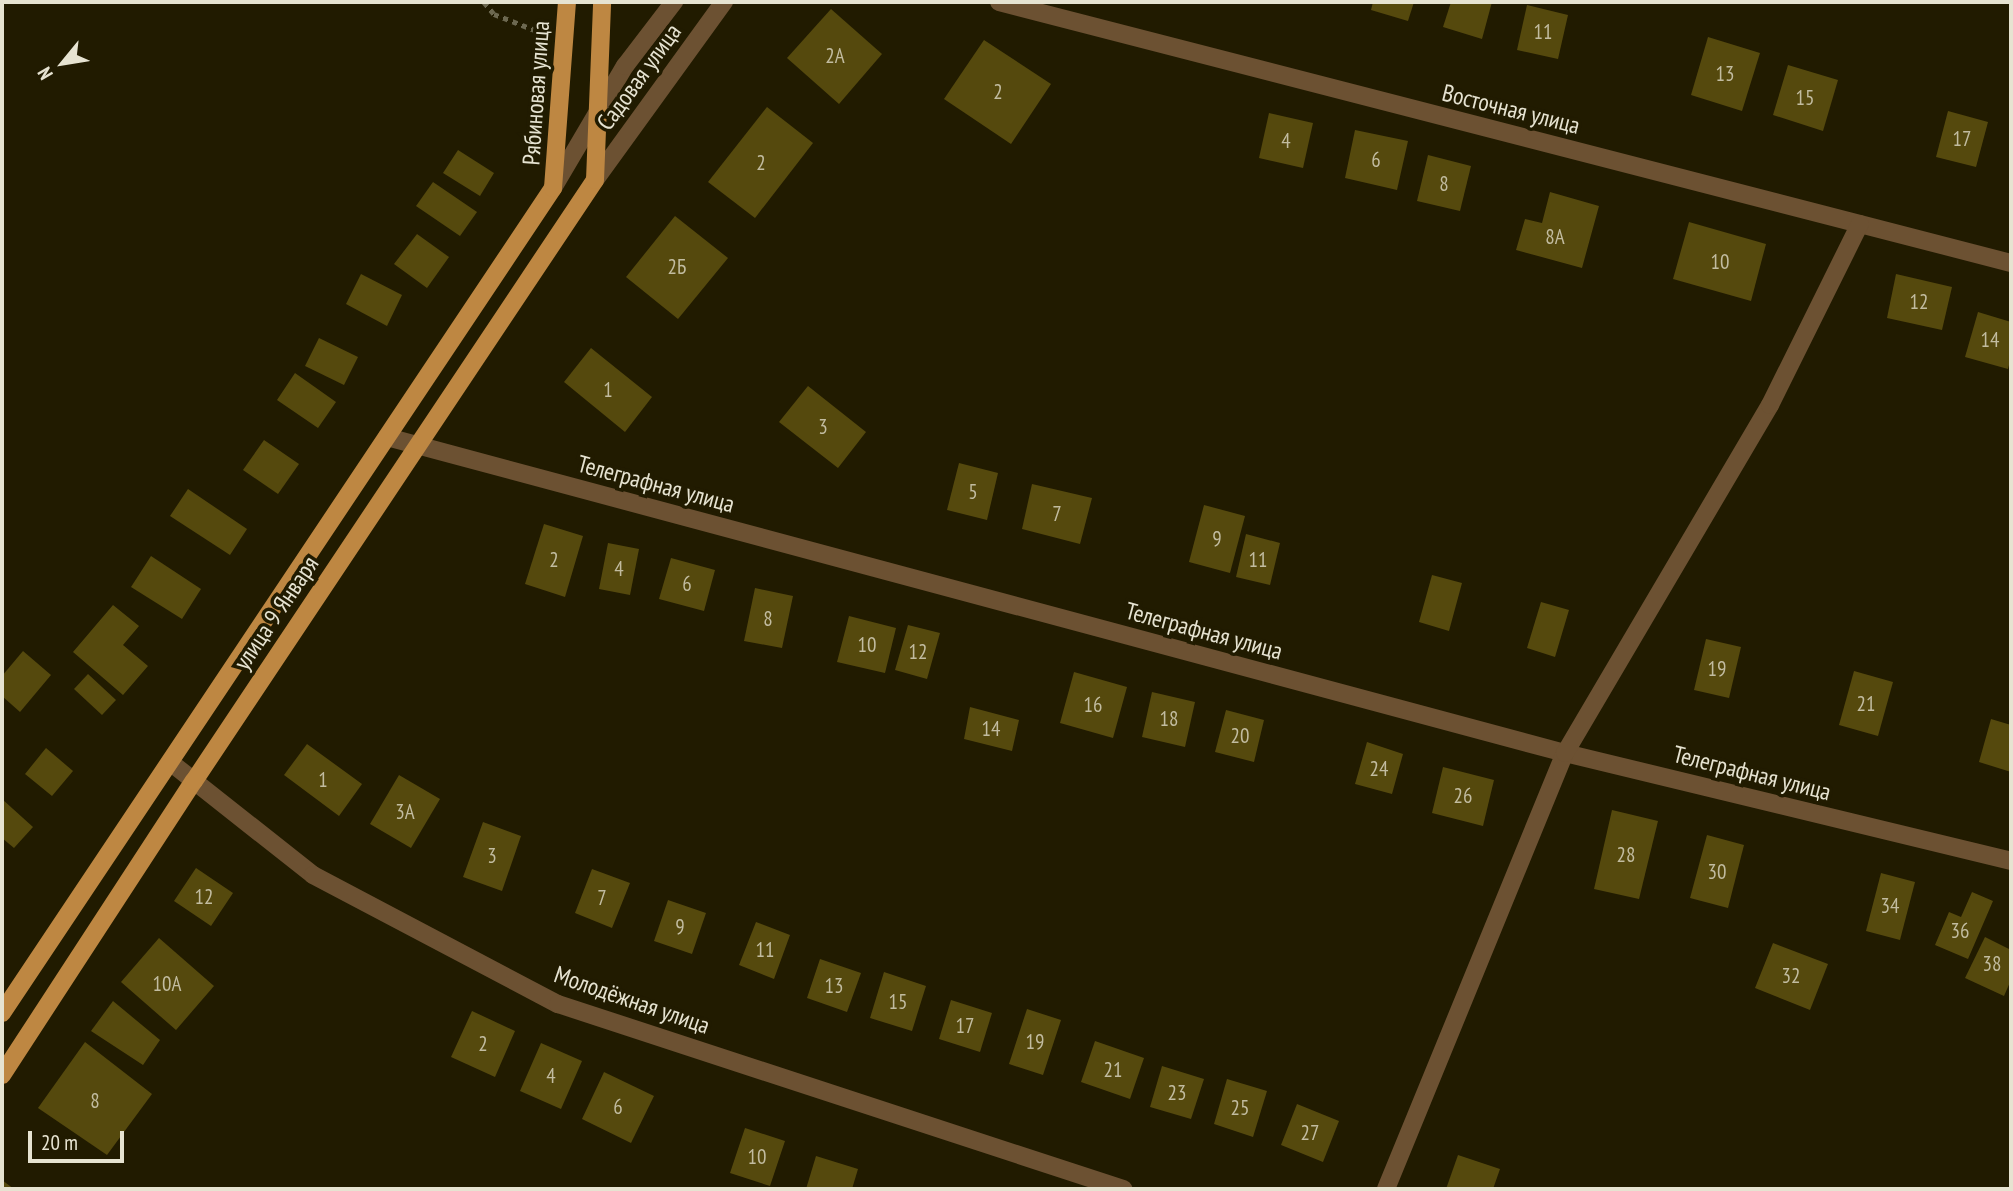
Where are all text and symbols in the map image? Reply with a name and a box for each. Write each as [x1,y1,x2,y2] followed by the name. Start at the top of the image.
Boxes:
[591,18,687,136] street label: Садовая улица
[1534,19,1552,45] house number: 11
[517,20,555,166] street label: Рябиновая улица
[28,28,98,98] north arrow
[825,43,845,69] house number: 2А
[1716,61,1734,87] house number: 13
[32,63,58,84] text: N
[1439,78,1583,140] street label: Восточная улица
[993,79,1003,105] house number: 2
[1796,85,1814,111] house number: 15
[1953,126,1971,152] house number: 17
[1281,128,1291,154] house number: 4
[1371,147,1381,173] house number: 6
[756,150,766,176] house number: 2
[1439,171,1449,197] house number: 8
[1545,224,1565,250] house number: 8А
[1711,249,1729,275] house number: 10
[668,254,686,280] house number: 2Б
[1910,289,1928,315] house number: 12
[1981,327,1999,353] house number: 14
[603,377,613,403] house number: 1
[818,414,828,440] house number: 3
[574,449,738,519] street label: Телеграфная улица
[968,479,978,505] house number: 5
[1052,501,1062,527] house number: 7
[1212,526,1222,552] house number: 9
[549,547,559,573] house number: 2
[1249,547,1267,573] house number: 11
[228,551,324,675] street label: улица 9 Января
[614,556,624,582] house number: 4
[682,571,692,597] house number: 6
[1122,596,1286,666] street label: Телеграфная улица
[763,606,773,632] house number: 8
[858,632,876,658] house number: 10
[909,639,927,665] house number: 12
[1708,656,1726,682] house number: 19
[1857,691,1875,717] house number: 21
[1084,692,1102,718] house number: 16
[1160,706,1178,732] house number: 18
[982,716,1000,742] house number: 14
[1231,723,1249,749] house number: 20
[1670,740,1834,806] street label: Телеграфная улица
[1370,756,1388,782] house number: 24
[318,767,328,793] house number: 1
[1454,783,1472,809] house number: 26
[395,799,415,825] house number: 3А
[1617,842,1635,868] house number: 28
[487,843,497,869] house number: 3
[1708,859,1726,885] house number: 30
[195,884,213,910] house number: 12
[597,885,607,911] house number: 7
[1881,893,1899,919] house number: 34
[675,914,685,940] house number: 9
[1951,918,1969,944] house number: 36
[756,937,774,963] house number: 11
[1983,951,2001,977] house number: 38
[550,960,714,1040] street label: Молодёжная улица
[1782,963,1800,989] house number: 32
[153,971,181,997] house number: 10А
[825,973,843,999] house number: 13
[889,989,907,1015] house number: 15
[956,1013,974,1039] house number: 17
[1026,1029,1044,1055] house number: 19
[478,1031,488,1057] house number: 2
[1104,1057,1122,1083] house number: 21
[546,1063,556,1089] house number: 4
[1168,1080,1186,1106] house number: 23
[90,1088,100,1114] house number: 8
[613,1094,623,1120] house number: 6
[1231,1095,1249,1121] house number: 25
[32,1118,128,1162] scale bar
[1301,1120,1319,1146] house number: 27
[41,1129,78,1156] text: 20 m
[748,1144,766,1170] house number: 10

